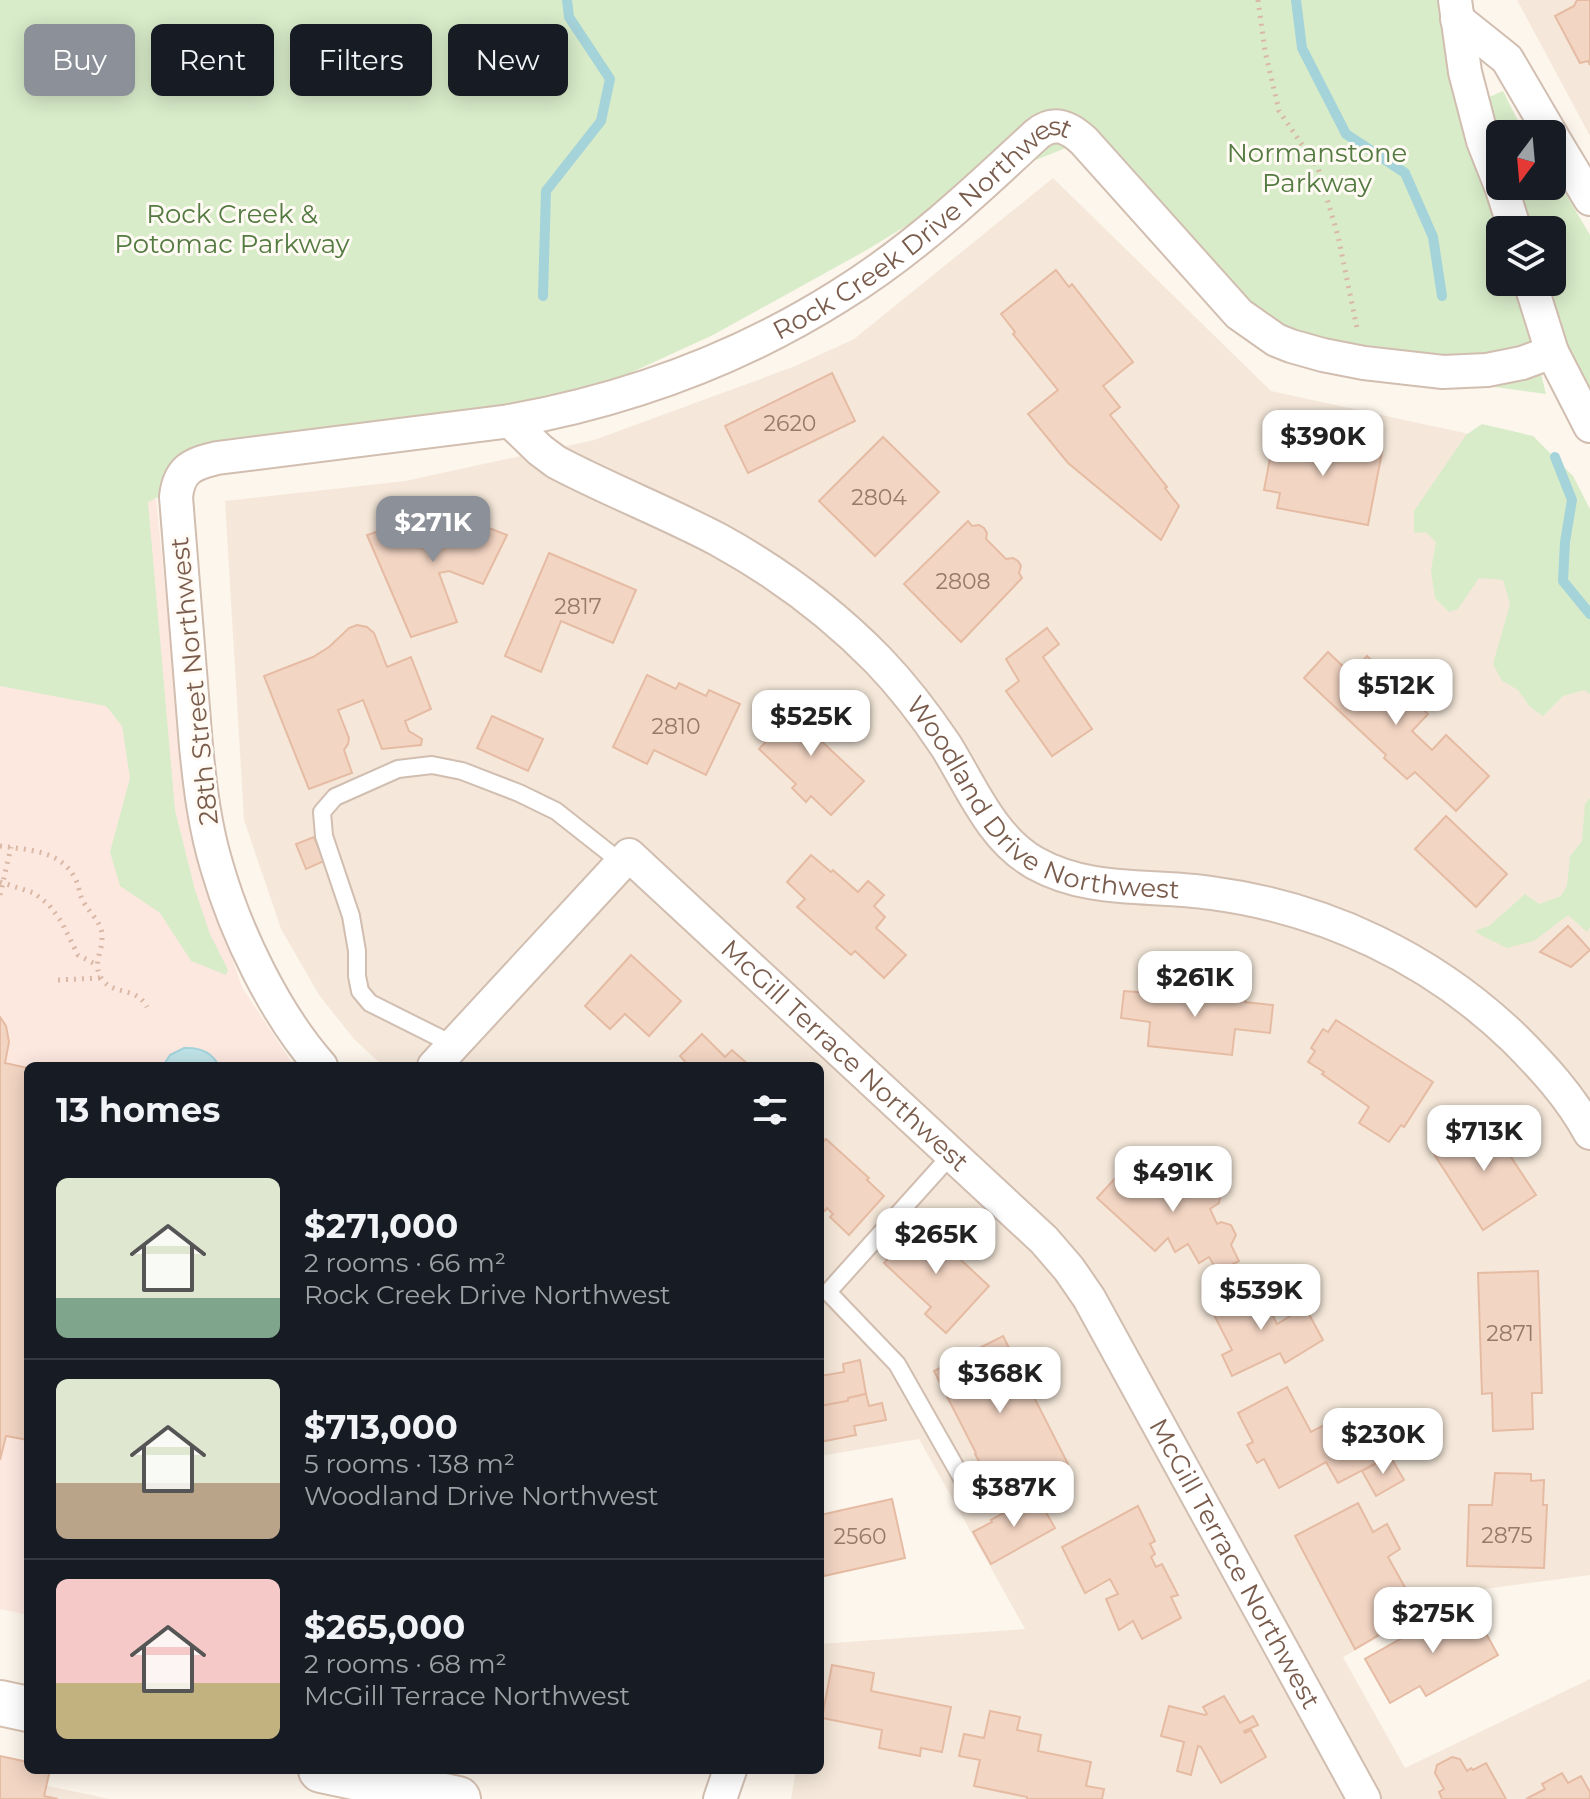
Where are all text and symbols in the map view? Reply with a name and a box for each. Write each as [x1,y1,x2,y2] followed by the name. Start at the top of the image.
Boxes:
[24,24,135,96] chip: Buy
[151,24,274,96] chip: Rent
[290,24,432,96] chip: Filters
[448,24,568,96] chip: New
[767,110,1077,347] street label: Rock Creek Drive Northwest
[1486,120,1566,200] north arrow
[1486,120,1566,296] map controls
[1227,137,1407,199] park label: Normanstone Parkway
[114,198,351,260] park label: Rock Creek & Potomac Parkway
[1486,216,1566,296] button: layers
[764,410,816,437] house number: 2620
[1267,410,1379,478] pin: $390K
[1280,420,1366,452] text: $390K
[851,484,907,511] house number: 2804
[377,496,489,564] pin: $271K
[394,506,472,538] text: $271K
[163,535,225,827] street label: 28th Street Northwest
[935,568,991,595] house number: 2808
[554,593,602,620] house number: 2817
[1340,659,1452,727] pin: $512K
[1358,669,1434,701] text: $512K
[755,690,867,758] pin: $525K
[900,690,1181,906] street label: Woodland Drive Northwest
[770,700,852,732] text: $525K
[651,713,701,740] house number: 2810
[715,933,975,1178] street label: McGill Terrace Northwest
[1139,951,1251,1019] pin: $261K
[1156,961,1234,993] text: $261K
[748,1088,792,1132] icon: filters
[56,1089,220,1131] text: 13 homes
[1428,1105,1540,1173] pin: $713K
[1445,1115,1523,1147] text: $713K
[1117,1146,1229,1214] pin: $491K
[1133,1156,1213,1188] text: $491K
[304,1205,458,1247] text: $271,000
[880,1208,992,1276] pin: $265K
[120,1210,216,1306] icon: home
[894,1218,978,1250] text: $265K
[304,1247,506,1279] text: 2 rooms · 66 m²
[1205,1264,1317,1332] pin: $539K
[1219,1274,1303,1306] text: $539K
[304,1279,671,1311] text: Rock Creek Drive Northwest
[1486,1320,1534,1347] house number: 2871
[944,1347,1056,1415] pin: $368K
[958,1357,1042,1389] text: $368K
[304,1406,458,1448] text: $713,000
[1327,1408,1439,1476] pin: $230K
[120,1411,216,1507] icon: home
[1142,1413,1327,1714] street label: McGill Terrace Northwest
[1341,1418,1425,1450] text: $230K
[304,1448,515,1480] text: 5 rooms · 138 m²
[958,1461,1070,1529] pin: $387K
[972,1471,1056,1503] text: $387K
[304,1480,659,1512] text: Woodland Drive Northwest
[1481,1522,1533,1549] house number: 2875
[834,1523,886,1550] house number: 2560
[1377,1587,1489,1655] pin: $275K
[1392,1597,1474,1629] text: $275K
[304,1606,465,1648] text: $265,000
[120,1611,216,1707] icon: home
[304,1648,507,1680] text: 2 rooms · 68 m²
[304,1680,630,1712] text: McGill Terrace Northwest

